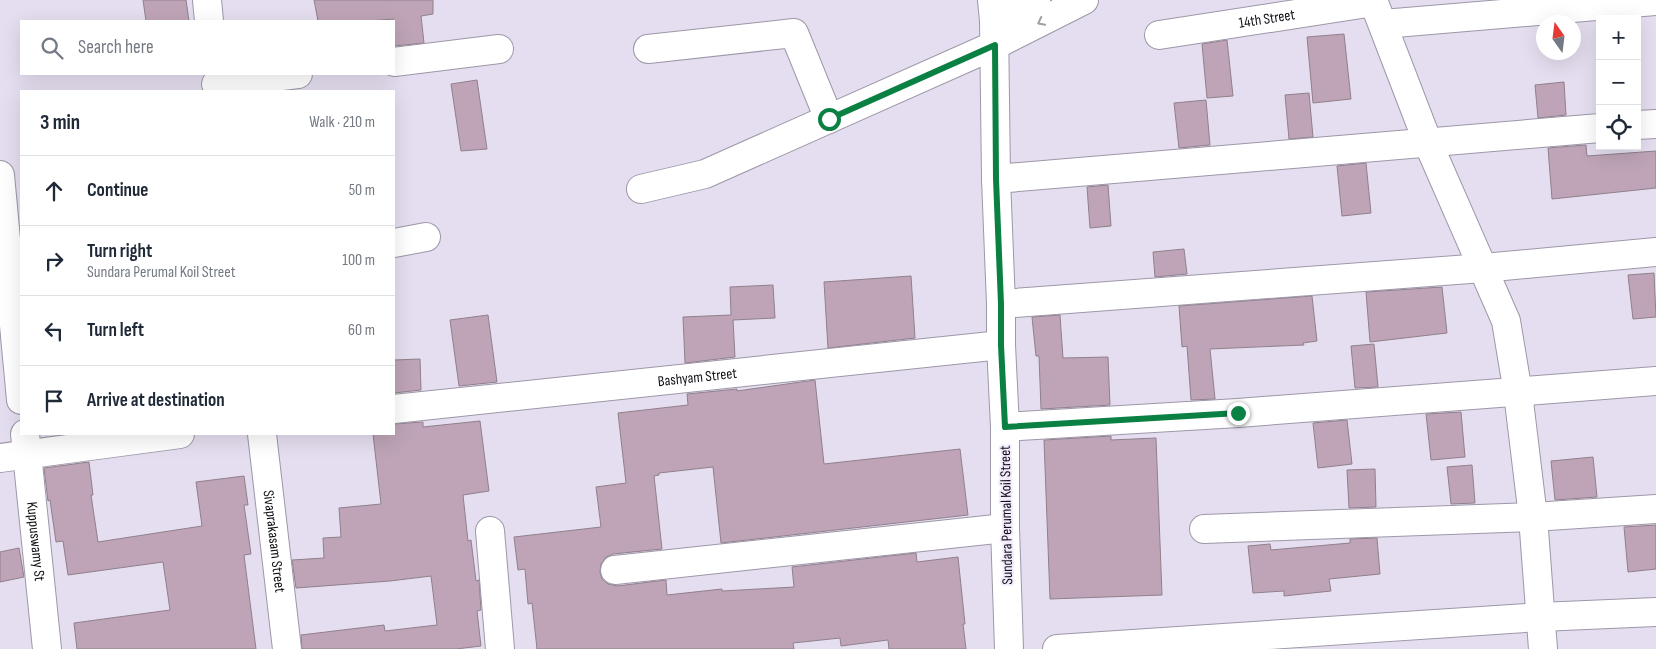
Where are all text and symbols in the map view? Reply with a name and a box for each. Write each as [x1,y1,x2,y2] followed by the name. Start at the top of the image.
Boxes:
[1237,5,1297,33] street label: 14th Street
[1536,15,1581,60] north arrow
[1596,15,1641,150] map controls
[1596,15,1641,60] button: +
[1037,16,1046,26] one-way arrow
[20,20,395,75] search box
[38,34,66,62] icon: search
[78,36,154,59] text: Search here
[1596,60,1641,105] button: −
[1596,105,1641,150] button: locate
[818,108,841,131] route start
[40,110,80,135] text: 3 min
[309,113,375,132] text: Walk · 210 m
[40,177,68,205] icon: ahead
[87,179,148,202] text: Continue
[349,181,375,200] text: 50 m
[87,240,152,263] text: Turn right
[40,247,68,275] icon: right
[342,251,375,270] text: 100 m
[87,263,236,282] text: Sundara Perumal Koil Street
[40,317,68,345] icon: left
[87,319,144,342] text: Turn left
[348,321,375,340] text: 60 m
[657,364,738,391] street label: Bashyam Street
[40,387,68,415] icon: arrive
[87,389,225,412] text: Arrive at destination
[1227,402,1250,425] route end
[996,445,1017,585] street label: Sundara Perumal Koil Street
[259,489,289,594] street label: Sivaprakasam Street
[22,501,49,583] street label: Kuppuswamy St

